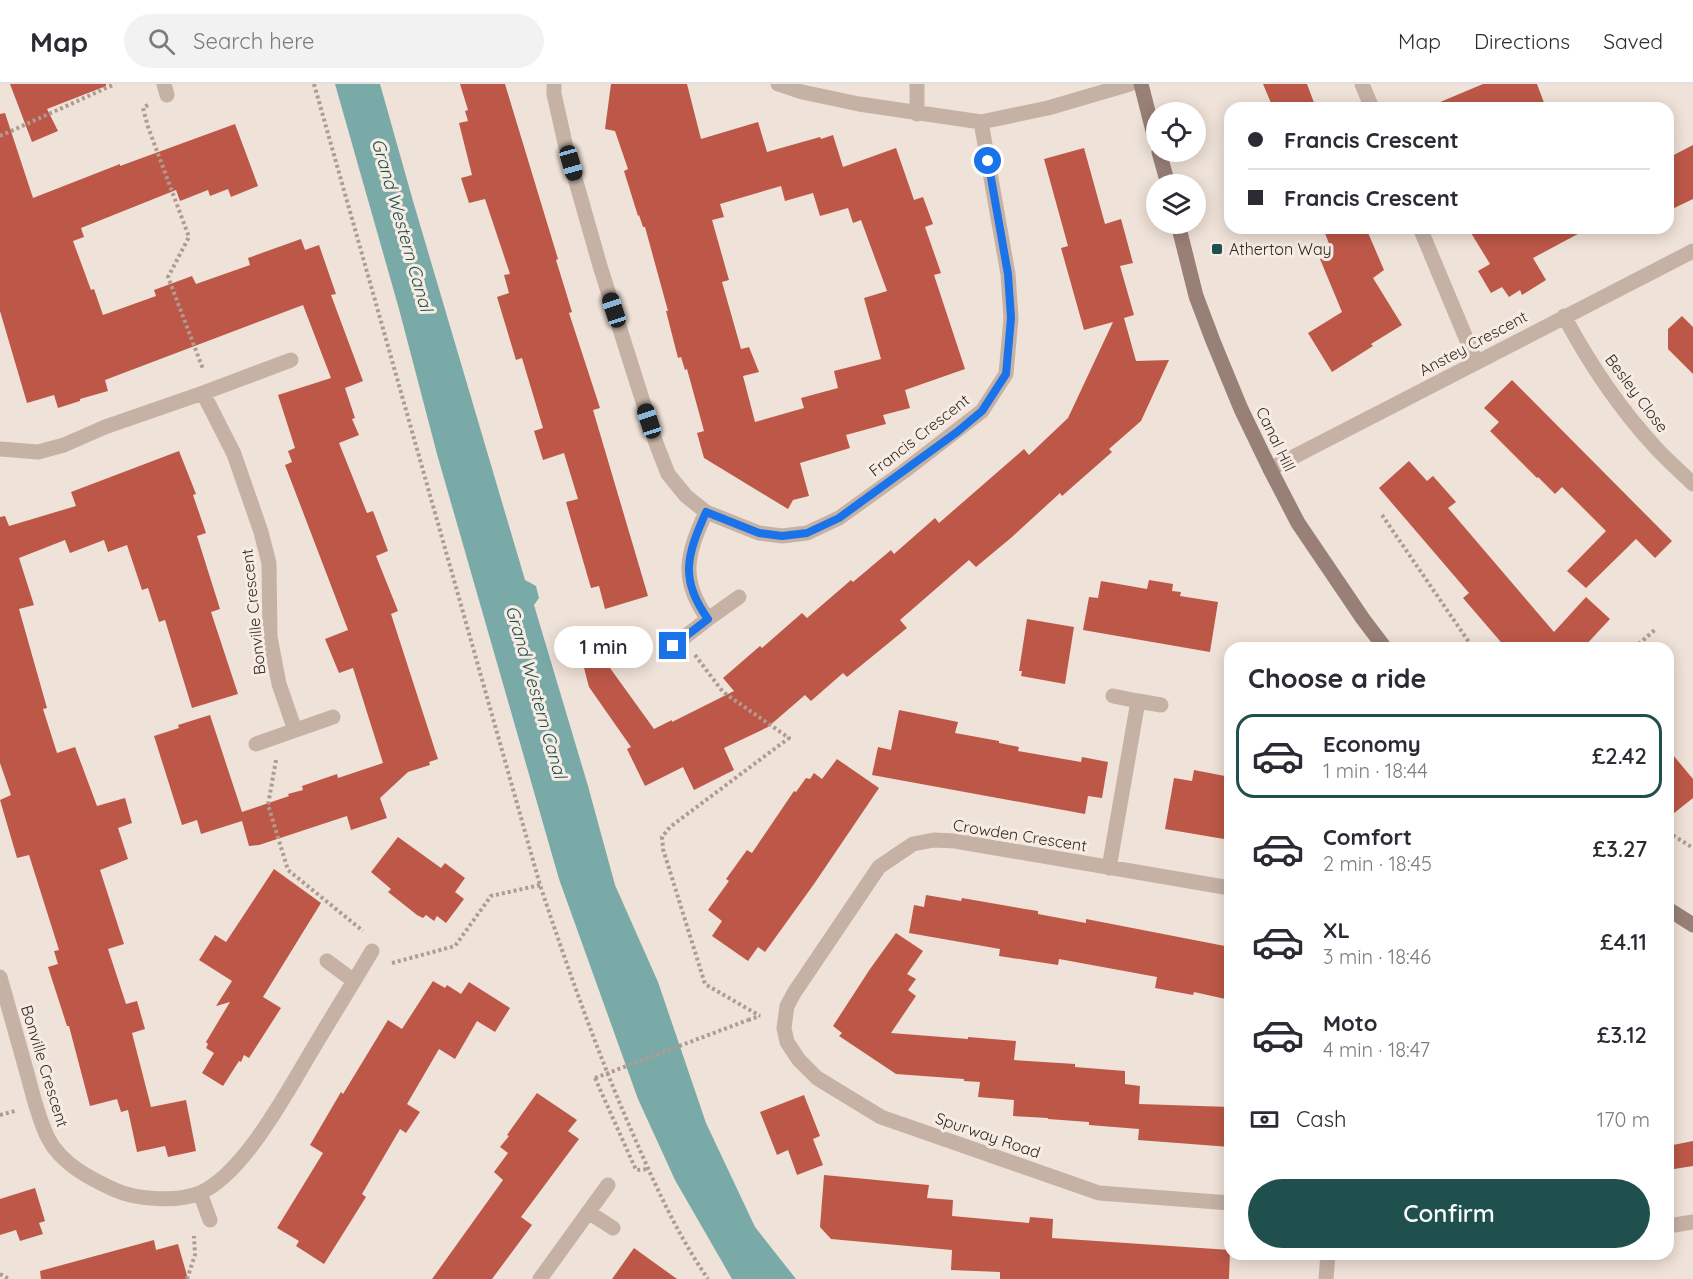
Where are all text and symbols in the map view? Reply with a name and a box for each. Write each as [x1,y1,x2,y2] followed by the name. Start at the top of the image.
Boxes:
[124,14,544,68] search box
[30,24,88,59] text: Map
[145,25,178,58] icon: search
[193,27,315,55] text: Search here
[1398,28,1441,54] text: Map
[1474,28,1570,54] text: Directions
[1603,28,1663,54] text: Saved
[1146,102,1206,234] map controls
[1146,102,1206,162] button: locate
[1284,126,1459,154] text: Francis Crescent
[367,136,439,316] water label: Grand Western Canal
[557,143,585,183] car
[974,147,1001,174] route start
[1146,174,1206,234] button: layers
[1284,184,1459,212] text: Francis Crescent
[1229,239,1332,259] place label: Atherton Way
[1210,242,1224,256] marker: Atherton Way
[600,290,628,330] car
[1415,306,1531,380] street label: Anstey Crescent
[1601,350,1673,436] street label: Besley Close
[865,389,973,481] street label: Francis Crescent
[635,401,663,441] car
[1252,403,1300,475] street label: Canal Hill
[236,548,270,676] street label: Bonville Crescent
[501,603,573,783] water label: Grand Western Canal
[553,625,652,667] callout: 1 min
[659,632,686,659] route end
[580,634,627,659] text: 1 min
[1248,661,1426,695] text: Choose a ride
[1251,729,1305,783] icon: car
[1323,730,1421,758] text: Economy
[1592,742,1647,770] text: £2.42
[1323,758,1428,783] text: 1 min · 18:44
[952,815,1088,855] street label: Crowden Crescent
[1251,822,1305,876] icon: car
[1323,823,1412,851] text: Comfort
[1593,835,1647,863] text: £3.27
[1323,851,1432,876] text: 2 min · 18:45
[1251,915,1305,969] icon: car
[1323,916,1350,944] text: XL
[1600,928,1647,956] text: £4.11
[1323,944,1431,969] text: 3 min · 18:46
[17,1003,73,1129] street label: Bonville Crescent
[1251,1008,1305,1062] icon: car
[1323,1009,1377,1037] text: Moto
[1597,1021,1647,1049] text: £3.12
[1323,1037,1430,1062] text: 4 min · 18:47
[1248,1103,1281,1136] icon: cash
[1296,1105,1347,1133] text: Cash
[1597,1107,1650,1132] text: 170 m
[933,1108,1043,1162] street label: Spurway Road
[1248,1179,1650,1248] button: Confirm

